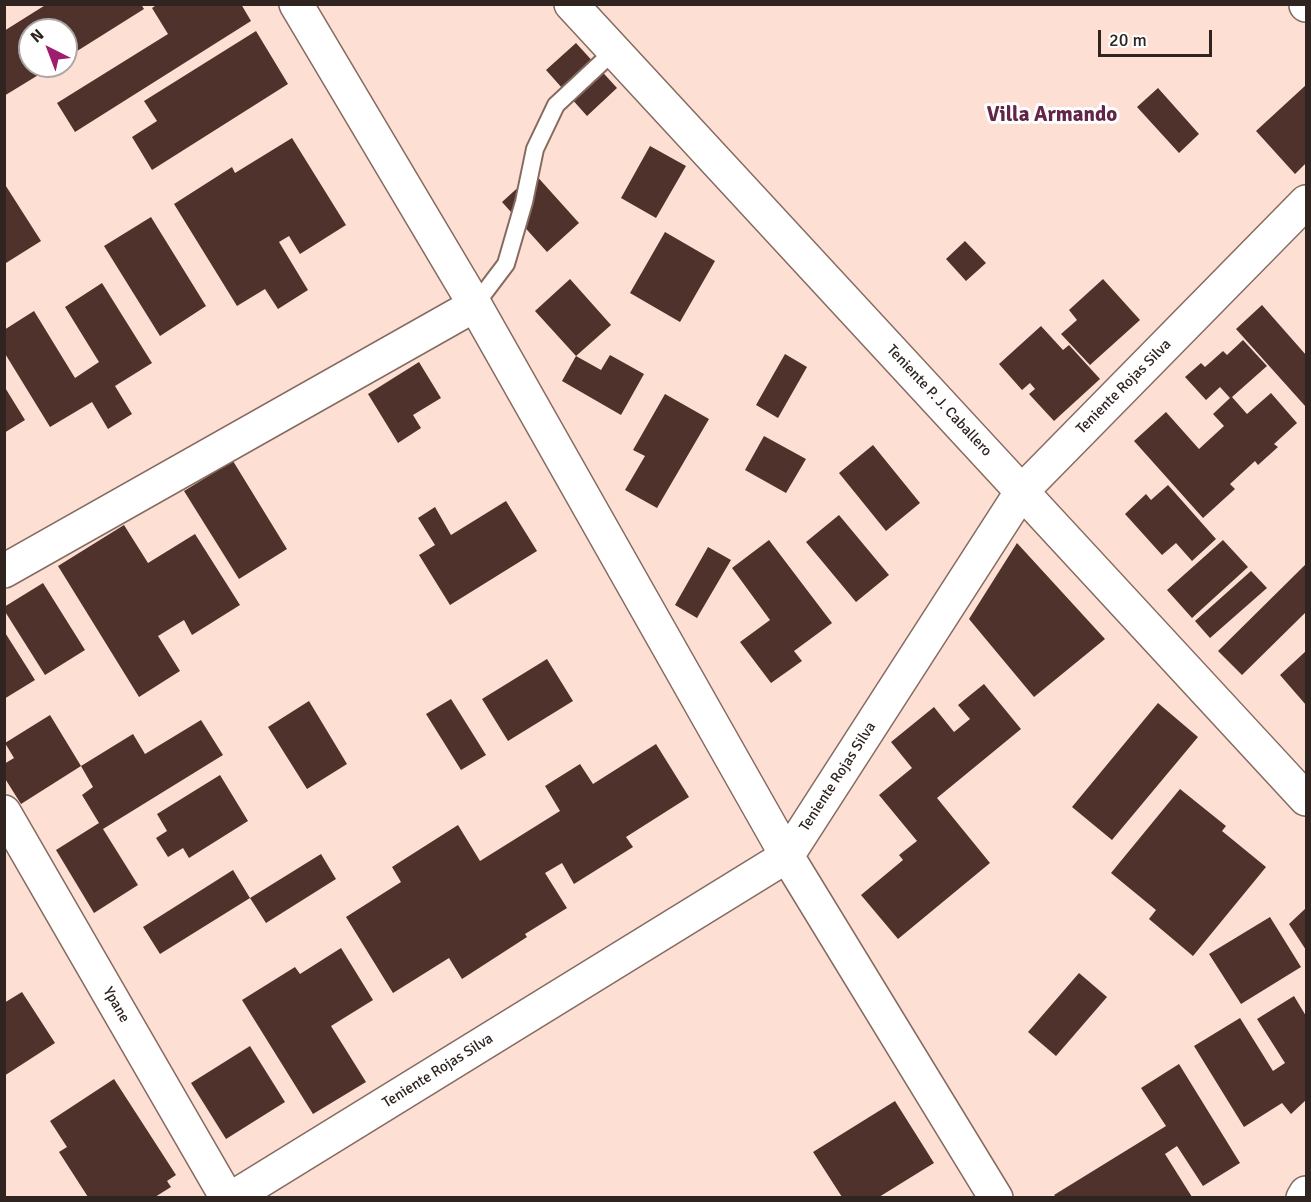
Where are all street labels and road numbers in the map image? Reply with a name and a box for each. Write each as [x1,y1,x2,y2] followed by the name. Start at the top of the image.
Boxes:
[1073,336,1175,438] street label: Teniente Rojas Silva
[883,341,995,461] street label: Teniente P. J. Caballero
[796,719,880,835] street label: Teniente Rojas Silva
[99,984,133,1026] street label: Ypane
[379,1030,497,1112] street label: Teniente Rojas Silva

